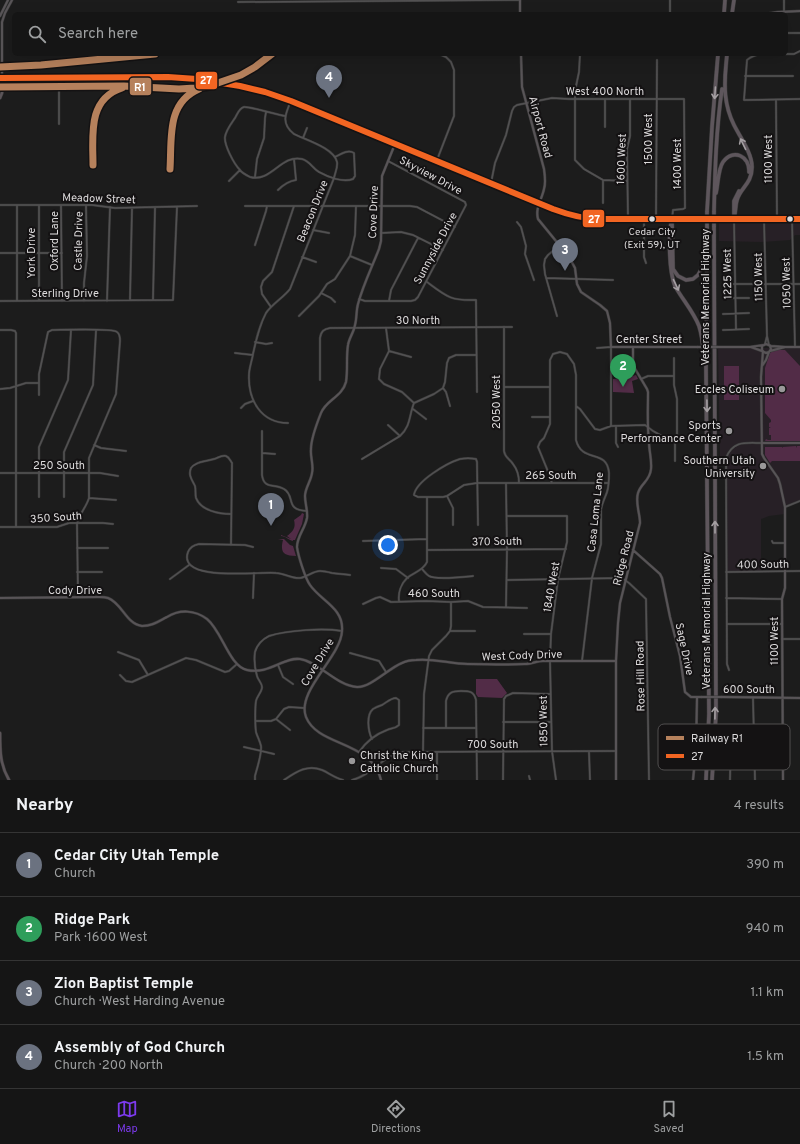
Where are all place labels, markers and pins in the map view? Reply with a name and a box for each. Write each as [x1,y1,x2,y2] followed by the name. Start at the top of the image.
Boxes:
[316,65,342,98] pin: 4
[647,214,657,224] marker: Cedar City (Exit 59), UT
[785,214,795,224] unlabelled marker
[624,226,680,252] place label: Cedar City (Exit 59), UT
[552,238,578,271] pin: 3
[610,354,636,387] pin: 2
[695,383,774,397] place label: Eccles Coliseum
[777,384,787,394] marker: Eccles Coliseum
[621,419,722,446] place label: Sports Performance Center
[724,426,734,436] marker: Sports Performance Center
[683,454,755,481] place label: Southern Utah University
[758,461,768,471] marker: Southern Utah University
[258,493,284,526] pin: 1
[360,749,438,776] place label: Christ the King Catholic Church
[347,756,357,766] marker: Christ the King Catholic Church

